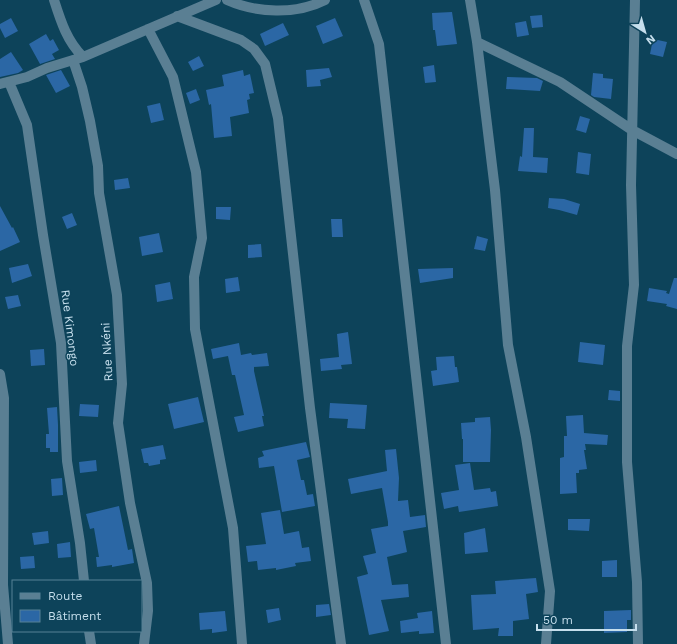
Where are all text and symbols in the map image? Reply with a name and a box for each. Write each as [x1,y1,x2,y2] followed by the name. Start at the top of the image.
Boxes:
[625,12,665,52] north arrow
[644,32,658,47] text: N
[58,289,82,367] street label: Rue Kimongo
[98,322,116,382] street label: Rue Nkéni
[12,580,142,632] legend
[48,589,82,603] text: Route
[537,606,636,632] scale bar
[48,609,101,623] text: Bâtiment
[543,613,573,627] text: 50 m

